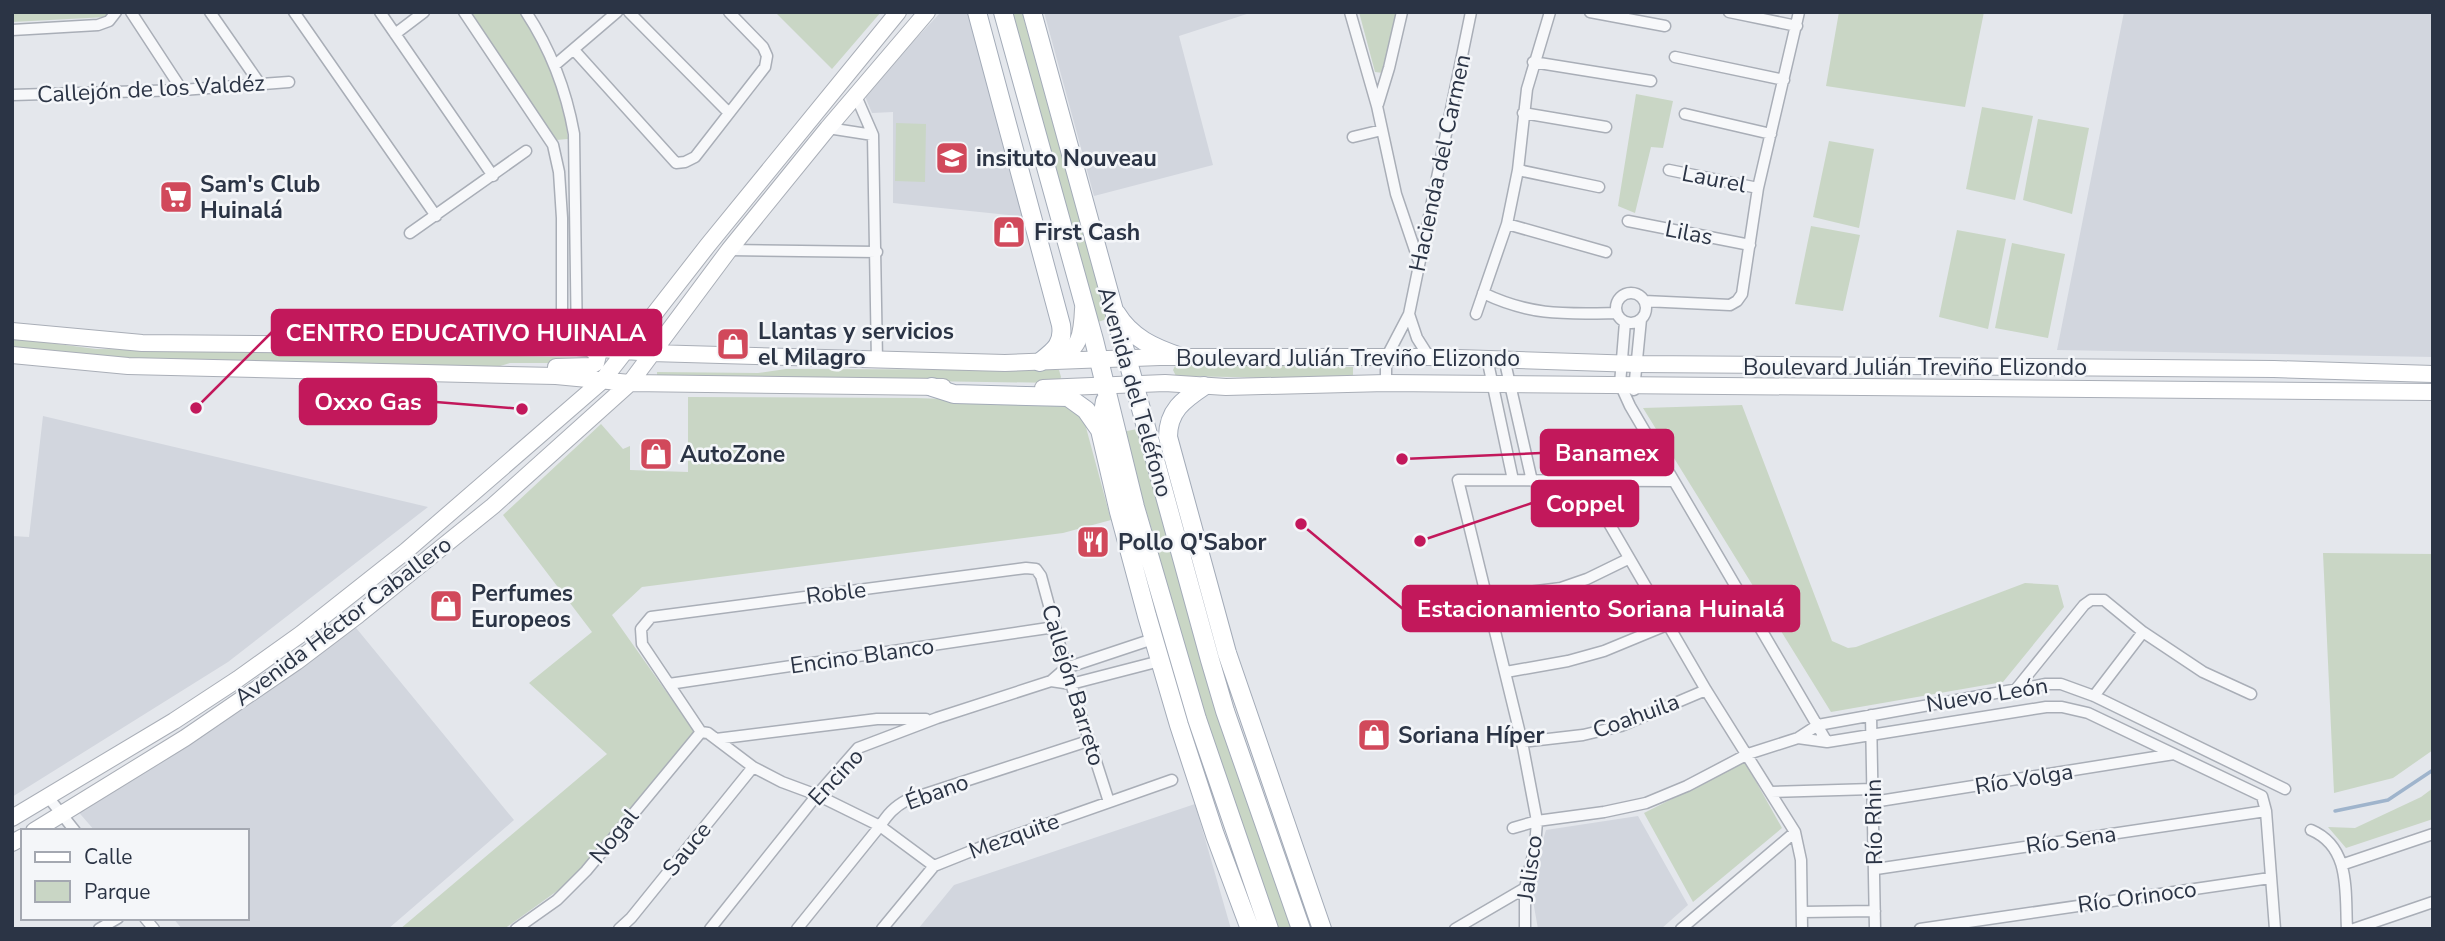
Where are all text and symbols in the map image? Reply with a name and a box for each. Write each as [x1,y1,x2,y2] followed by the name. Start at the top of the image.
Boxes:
[1402,52,1478,274] street label: Hacienda del Carmen
[36,68,266,110] street label: Callejón de los Valdéz
[933,139,971,177] school or university icon: insituto Nouveau
[976,143,1157,174] place label: insituto Nouveau
[1679,158,1749,200] street label: Laurel
[200,169,320,226] place label: Sam's Club Huinalá
[157,178,195,216] supermarket icon: Sam's Club Huinalá
[990,213,1028,251] shop icon: First Cash
[1663,213,1715,253] street label: Lilas
[1034,217,1140,248] place label: First Cash
[1090,283,1180,501] street label: Avenida del Teléfono
[272,310,661,355] callout: CENTRO EDUCATIVO HUINALA
[758,316,954,373] place label: Llantas y servicios el Milagro
[286,317,647,349] text: CENTRO EDUCATIVO HUINALA
[714,325,752,363] shop icon: Llantas y servicios el Milagro
[1176,343,1520,374] street label: Boulevard Julián Treviño Elizondo
[1743,352,2087,383] street label: Boulevard Julián Treviño Elizondo
[300,379,436,424] callout: Oxxo Gas
[314,386,422,418] text: Oxxo Gas
[1541,430,1673,475] callout: Banamex
[637,435,675,473] shop icon: AutoZone
[1555,437,1660,469] text: Banamex
[680,439,785,470] place label: AutoZone
[1532,481,1638,526] callout: Coppel
[1546,488,1625,520] text: Coppel
[1074,523,1112,561] restaurant icon: Pollo Q'Sabor
[1118,527,1266,558] place label: Pollo Q'Sabor
[228,529,458,713] street label: Avenida Héctor Caballero
[804,574,868,612] street label: Roble
[471,578,573,635] place label: Perfumes Europeos
[1403,586,1799,631] callout: Estacionamiento Soriana Huinalá
[427,587,465,625] shop icon: Perfumes Europeos
[1417,593,1785,625] text: Estacionamiento Soriana Huinalá
[1034,601,1112,769] street label: Callejón Barreto
[788,631,936,681] street label: Encino Blanco
[1924,670,2050,720] street label: Nuevo León
[1588,686,1684,746] street label: Coahuila
[1355,716,1393,754] shop icon: Soriana Híper
[1398,720,1544,751] place label: Soriana Híper
[801,741,871,813] street label: Encino
[1973,756,2075,802] street label: Río Volga
[901,766,973,818] street label: Ébano
[1858,779,1890,865] street label: Río Rhin
[582,802,646,870] street label: Nogal
[964,805,1064,867] street label: Mezquite
[655,815,719,883] street label: Sauce
[2024,818,2118,862] street label: Río Sena
[21,829,248,920] legend
[1510,833,1550,904] street label: Jalisco
[84,843,132,871] text: Calle
[2076,873,2198,921] street label: Río Orinoco
[84,878,151,906] text: Parque

